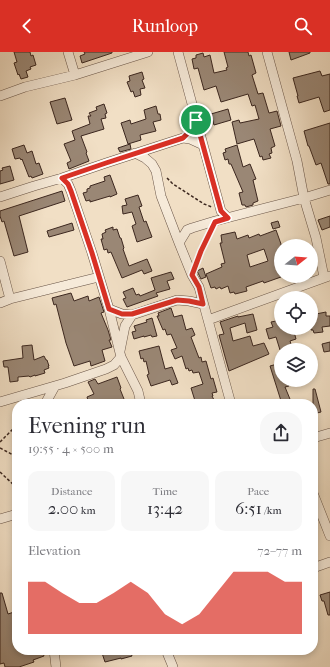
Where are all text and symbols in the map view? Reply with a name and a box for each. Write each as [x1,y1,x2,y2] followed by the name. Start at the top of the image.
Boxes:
[16,15,38,37] icon: back
[292,15,314,37] icon: search
[132,16,198,37] text: Runloop
[179,103,213,137] pin
[185,109,207,131] icon: arrive
[274,239,318,283] north arrow
[274,239,318,387] map controls
[274,291,318,335] button: locate
[274,343,318,387] button: layers
[260,412,302,454] button: share
[28,413,146,439] text: Evening run
[28,441,114,456] text: 19:55 · 4 × 500 m
[51,485,92,498] text: Distance
[152,485,177,498] text: Time
[247,485,269,498] text: Pace
[48,498,78,518] text: 2.00
[147,498,183,518] text: 13:42
[235,498,262,518] text: 6:51
[78,504,96,517] text: km
[262,504,282,517] text: /km
[28,543,81,558] text: Elevation
[257,543,302,558] text: 72–77 m

